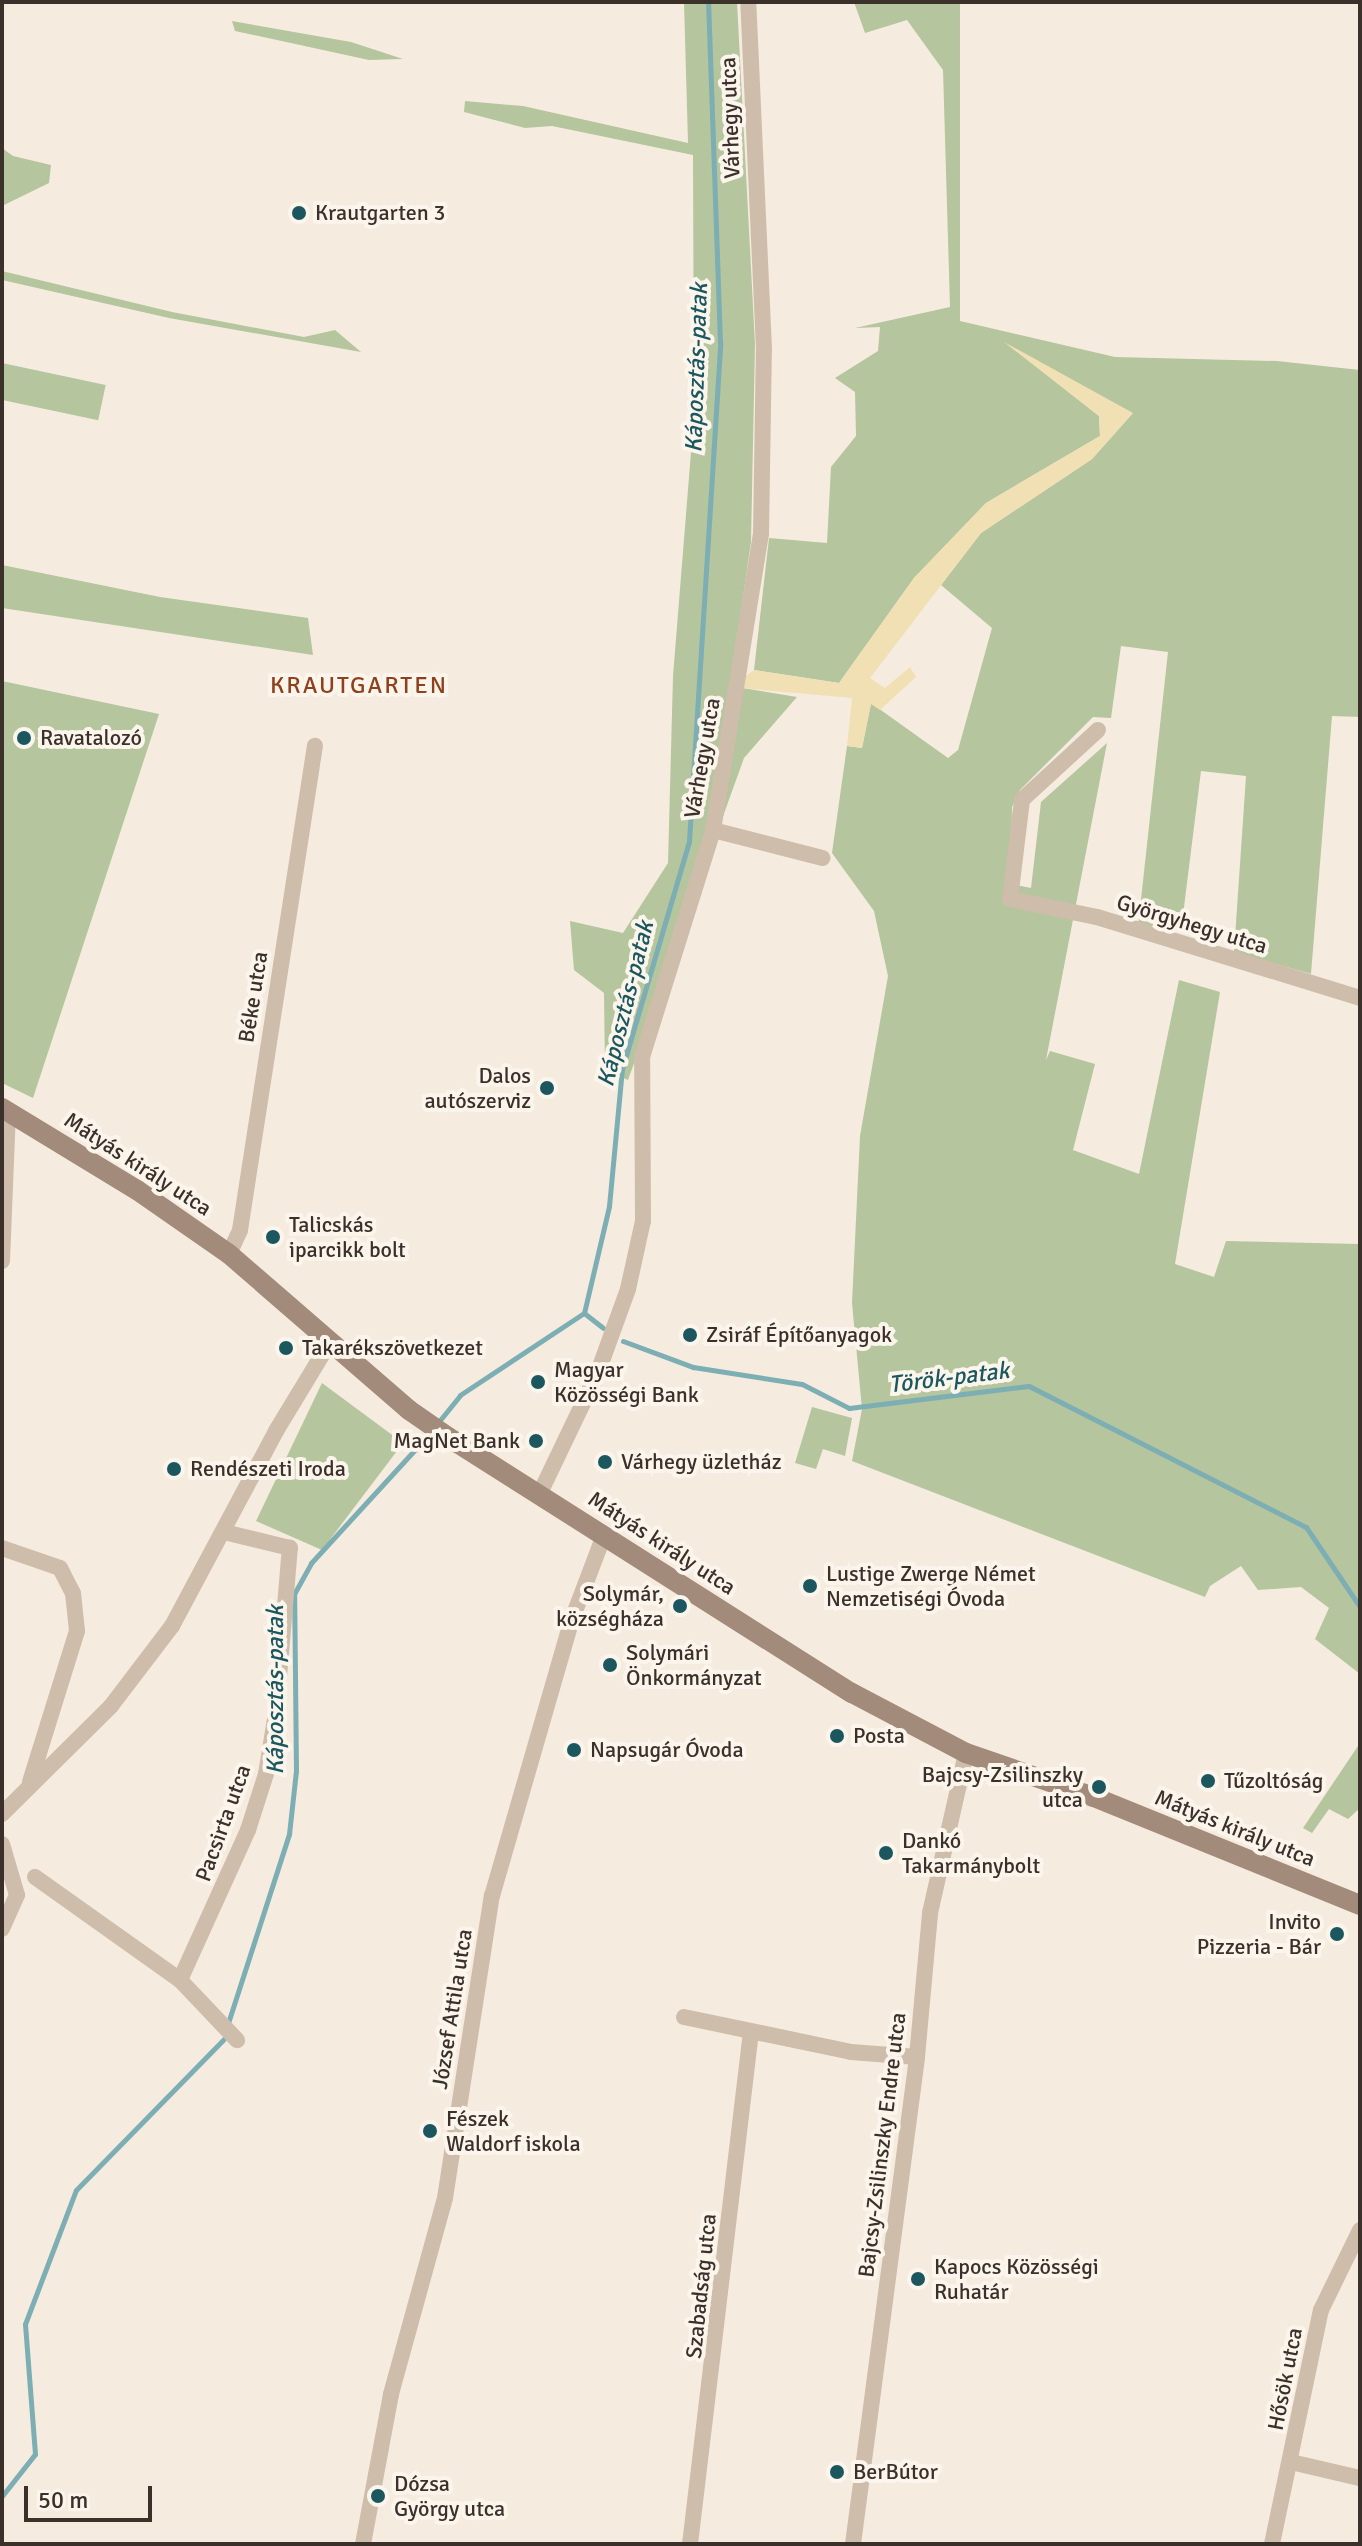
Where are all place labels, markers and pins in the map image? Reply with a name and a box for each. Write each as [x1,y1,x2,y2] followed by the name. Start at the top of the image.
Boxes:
[315,200,445,226] place label: Krautgarten 3
[290,204,308,222] marker: Krautgarten 3
[40,725,142,751] place label: Ravatalozó
[15,729,33,747] marker: Ravatalozó
[424,1062,531,1114] place label: Dalos autószerviz
[538,1079,556,1097] marker: Dalos autószerviz
[289,1211,406,1262] place label: Talicskás iparcikk bolt
[264,1228,282,1246] marker: Talicskás iparcikk bolt
[706,1322,892,1348] place label: Zsiráf Építőanyagok
[681,1326,699,1344] marker: Zsiráf Építőanyagok
[302,1335,483,1361] place label: Takarékszövetkezet
[277,1339,295,1357] marker: Takarékszövetkezet
[554,1356,699,1408] place label: Magyar Közösségi Bank
[529,1373,547,1391] marker: Magyar Közösségi Bank
[394,1428,520,1454] place label: MagNet Bank
[527,1432,545,1450] marker: MagNet Bank
[621,1449,782,1475] place label: Várhegy üzletház
[596,1453,614,1471] marker: Várhegy üzletház
[190,1456,346,1482] place label: Rendészeti Iroda
[165,1460,183,1478] marker: Rendészeti Iroda
[826,1560,1036,1612] place label: Lustige Zwerge Német Nemzetiségi Óvoda
[801,1577,819,1595] marker: Lustige Zwerge Német Nemzetiségi Óvoda
[556,1580,664,1632] place label: Solymár, községháza
[671,1597,689,1615] marker: Solymár, községháza
[626,1639,762,1690] place label: Solymári Önkormányzat
[601,1656,619,1674] marker: Solymári Önkormányzat
[853,1723,905,1749] place label: Posta
[828,1727,846,1745] marker: Posta
[590,1737,744,1763] place label: Napsugár Óvoda
[565,1741,583,1759] marker: Napsugár Óvoda
[922,1761,1083,1812] place label: Bajcsy-Zsilinszky utca
[1224,1768,1323,1794] place label: Tűzoltóság
[1199,1772,1217,1790] marker: Tűzoltóság
[1090,1778,1108,1796] marker: Bajcsy-Zsilinszky utca
[902,1827,1040,1878] place label: Dankó Takarmánybolt
[877,1844,895,1862] marker: Dankó Takarmánybolt
[1197,1908,1321,1960] place label: Invito Pizzeria - Bár
[1328,1925,1346,1943] marker: Invito Pizzeria - Bár
[446,2105,581,2156] place label: Fészek Waldorf iskola
[421,2122,439,2140] marker: Fészek Waldorf iskola
[934,2253,1099,2304] place label: Kapocs Közösségi Ruhatár
[909,2270,927,2288] marker: Kapocs Közösségi Ruhatár
[853,2459,938,2485] place label: BerBútor
[828,2463,846,2481] marker: BerBútor
[394,2470,505,2522] place label: Dózsa György utca
[369,2487,387,2505] marker: Dózsa György utca

